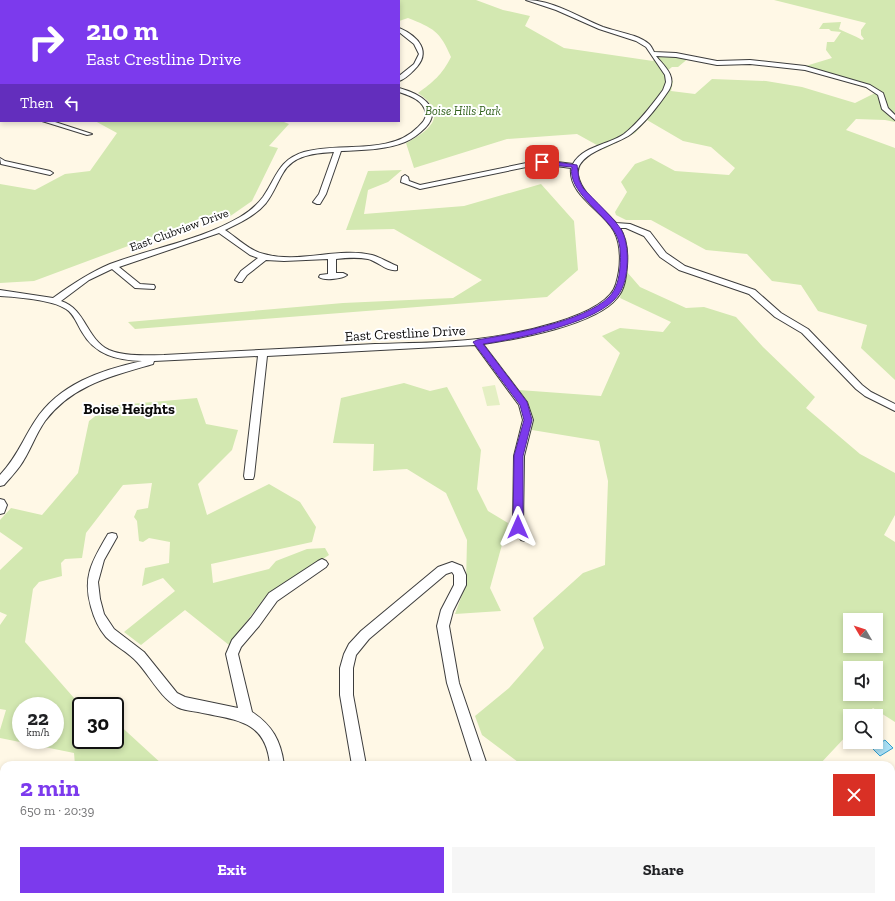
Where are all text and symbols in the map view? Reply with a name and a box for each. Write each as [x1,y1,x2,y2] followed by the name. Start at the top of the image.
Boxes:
[86,14,158,47] text: 210 m
[20,16,72,68] icon: right
[86,48,241,70] text: East Crestline Drive
[61,92,83,114] icon: left
[20,94,53,112] text: Then
[425,104,502,118] park label: Boise Hills Park
[525,145,559,179] pin
[531,151,553,173] icon: arrive
[128,206,231,254] street label: East Clubview Drive
[344,322,466,345] street label: East Crestline Drive
[83,400,175,418] district label: Boise Heights
[497,506,539,548] position arrow
[843,613,883,653] north arrow
[843,613,883,749] map controls
[843,661,883,701] button: sound
[72,697,124,749] speed limit sign: 30
[27,706,49,730] text: 22
[843,709,883,749] button: search
[27,727,49,739] text: km/h
[20,773,80,802] text: 2 min
[833,774,875,816] button: close
[20,803,94,818] text: 650 m · 20:39
[20,847,444,893] button: Exit
[452,847,875,893] button: Share

